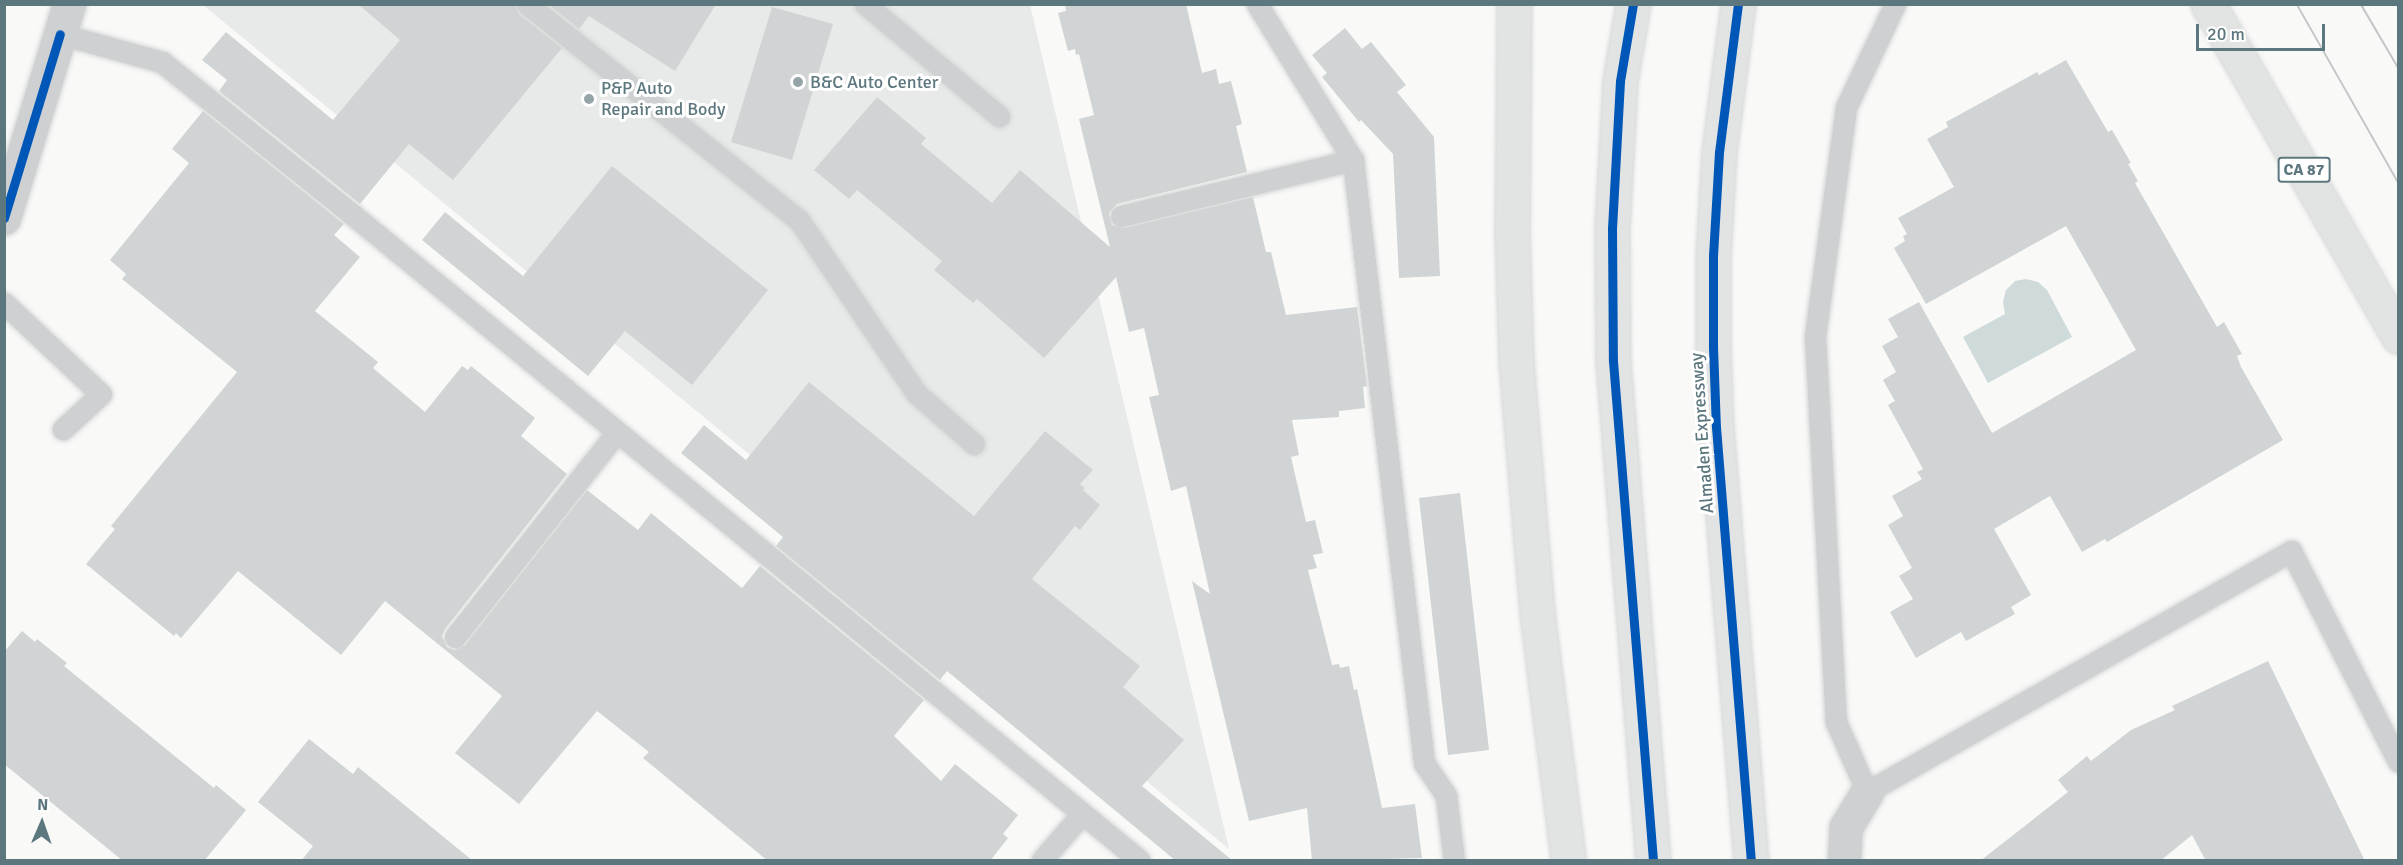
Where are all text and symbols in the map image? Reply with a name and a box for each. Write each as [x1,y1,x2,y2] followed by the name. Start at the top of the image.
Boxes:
[2199,12,2328,50] scale bar
[2207,23,2245,45] text: 20 m
[810,71,938,93] place label: B&C Auto Center
[791,75,805,89] marker: B&C Auto Center
[601,78,725,121] place label: P&P Auto Repair and Body
[582,92,596,106] marker: P&P Auto Repair and Body
[2277,157,2331,183] road number: CA 87
[1686,352,1718,514] street label: Almaden Expressway
[12,793,72,853] north arrow
[37,795,49,815] text: N

